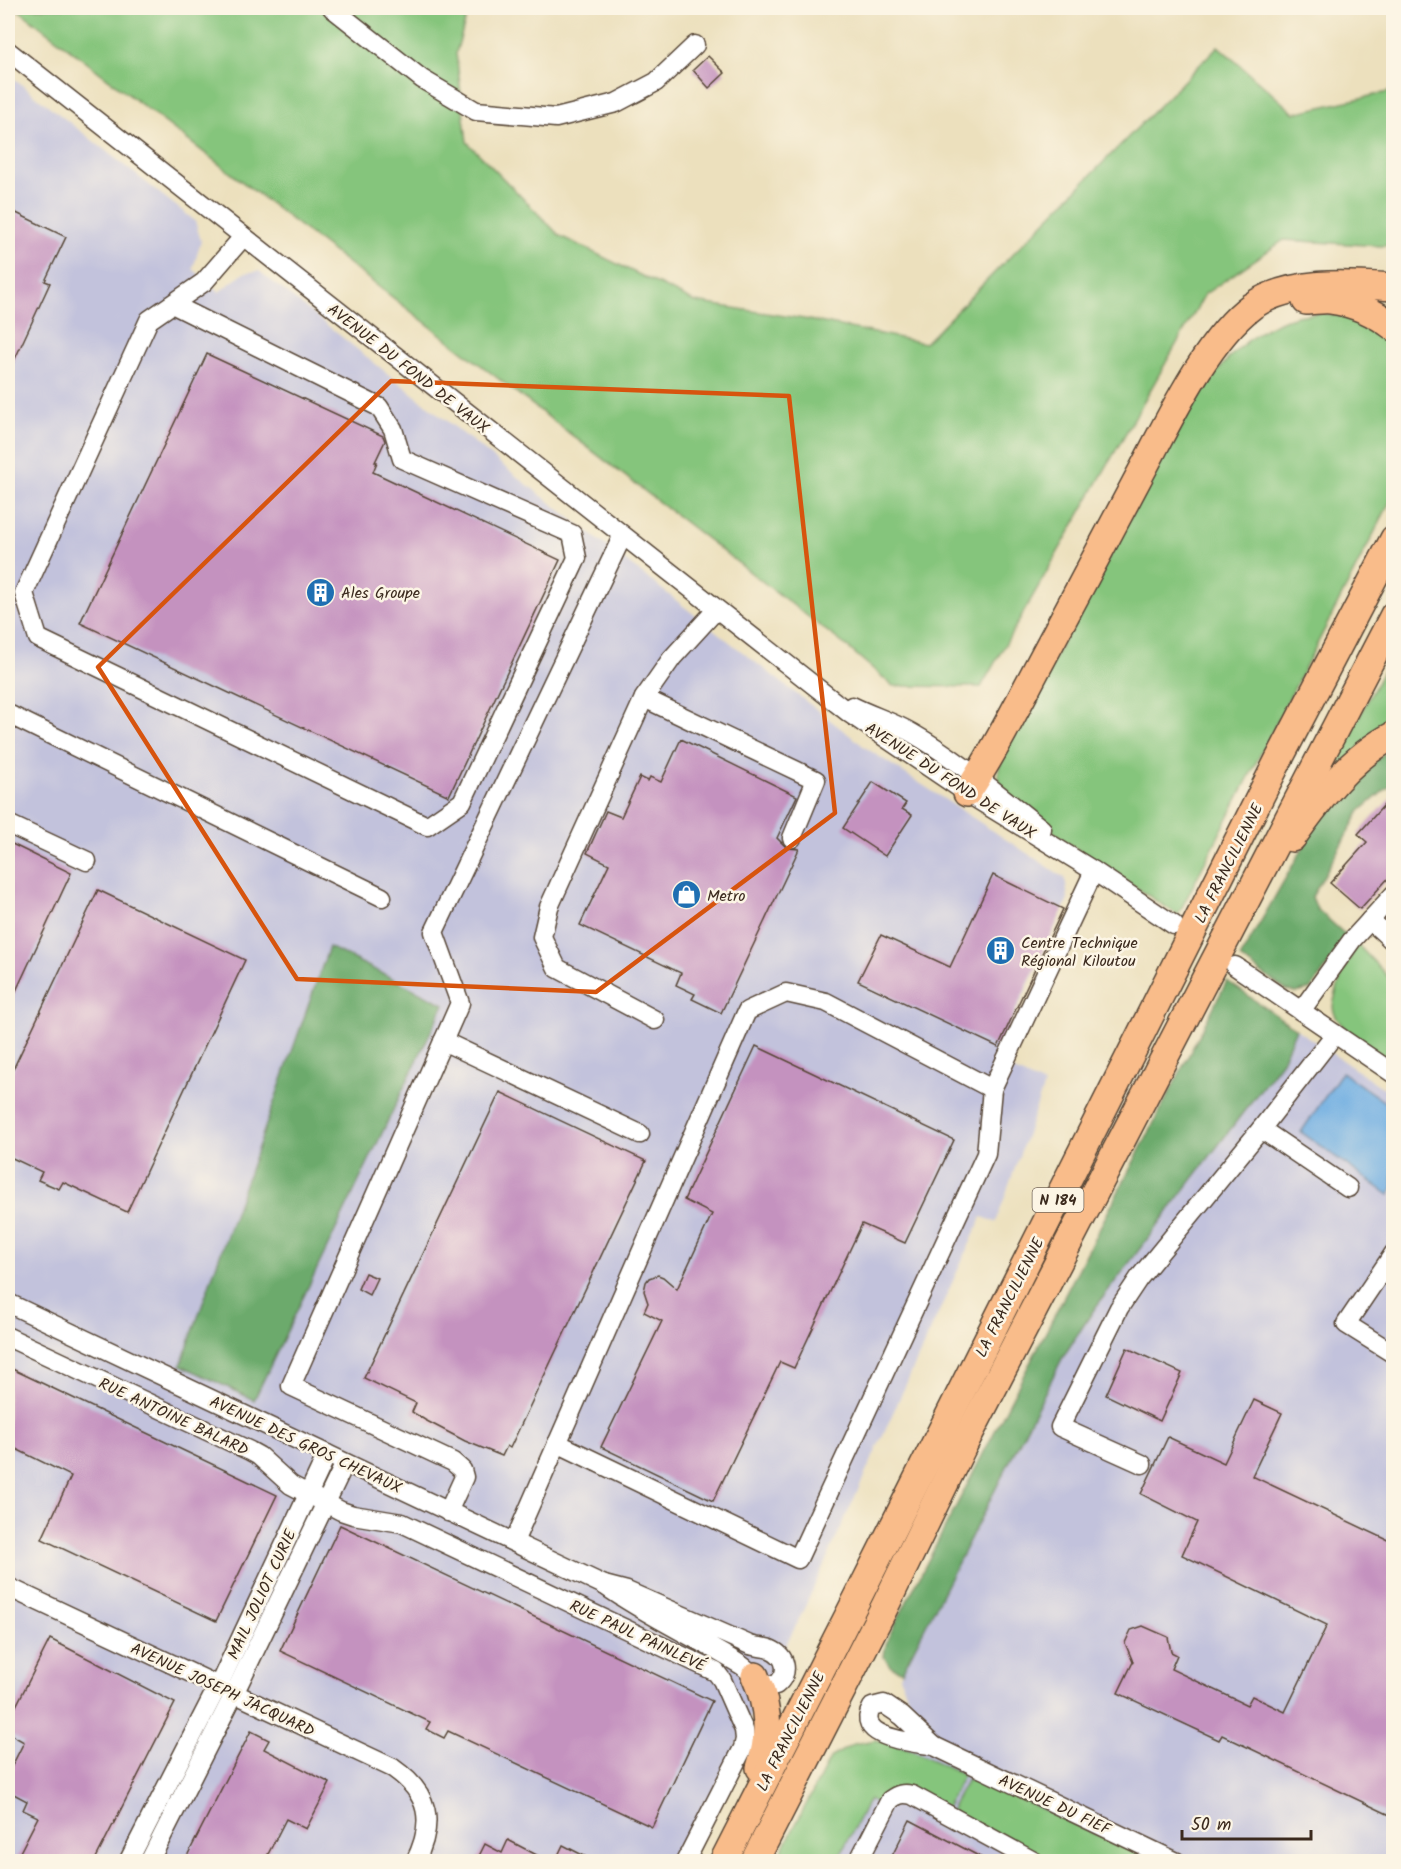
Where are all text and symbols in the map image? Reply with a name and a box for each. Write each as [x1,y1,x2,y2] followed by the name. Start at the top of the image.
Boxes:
[322,298,495,441] street label: AVENUE DU FOND DE VAUX
[304,576,336,608] building icon: Ales Groupe
[341,581,420,606] place label: Ales Groupe
[860,716,1042,847] street label: AVENUE DU FOND DE VAUX
[1188,799,1271,928] street label: LA FRANCILIENNE
[670,879,702,911] shop icon: Metro
[707,884,746,909] place label: Metro
[1021,931,1138,974] place label: Centre Technique Régional Kiloutou
[984,935,1016,967] building icon: Centre Technique Régional Kiloutou
[1032,1188,1084,1212] road number: N 184
[969,1233,1052,1362] street label: LA FRANCILIENNE
[94,1372,253,1463] street label: RUE ANTOINE BALARD
[205,1390,407,1501] street label: AVENUE DES GROS CHEVAUX
[221,1525,304,1664] street label: MAIL JOLIOT CURIE
[565,1594,710,1679] street label: RUE PAUL PAINLEVÉ
[126,1637,319,1744] street label: AVENUE JOSEPH JACQUARD
[750,1667,833,1796] street label: LA FRANCILIENNE
[994,1768,1116,1843] street label: AVENUE DU FIEF
[1182,1803,1311,1841] scale bar
[1191,1811,1231,1840] text: 50 m

